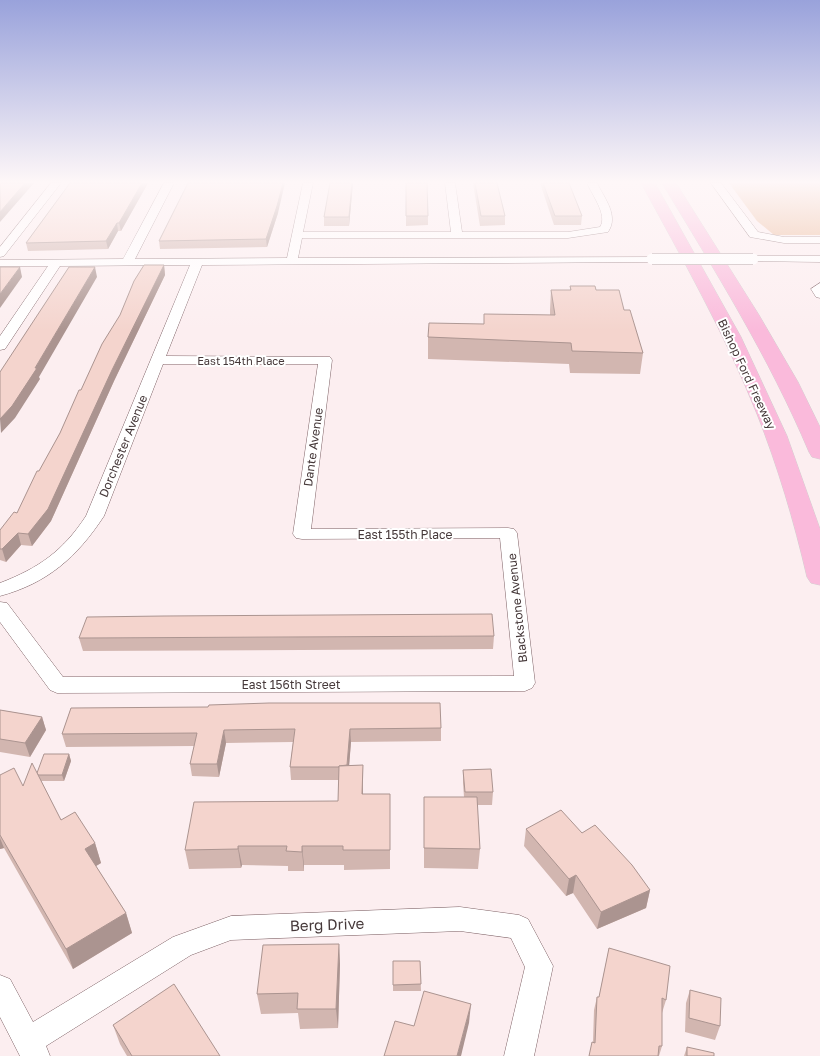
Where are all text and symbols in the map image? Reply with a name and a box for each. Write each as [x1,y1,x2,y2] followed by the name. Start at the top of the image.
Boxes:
[715,316,779,432] street label: Bishop Ford Freeway
[197,354,285,367] street label: East 154th Place
[96,393,150,499] street label: Dorchester Avenue
[300,407,326,487] street label: Dante Avenue
[357,527,453,542] street label: East 155th Place
[504,552,530,664] street label: Blackstone Avenue
[242,677,341,692] street label: East 156th Street
[289,914,365,934] street label: Berg Drive

